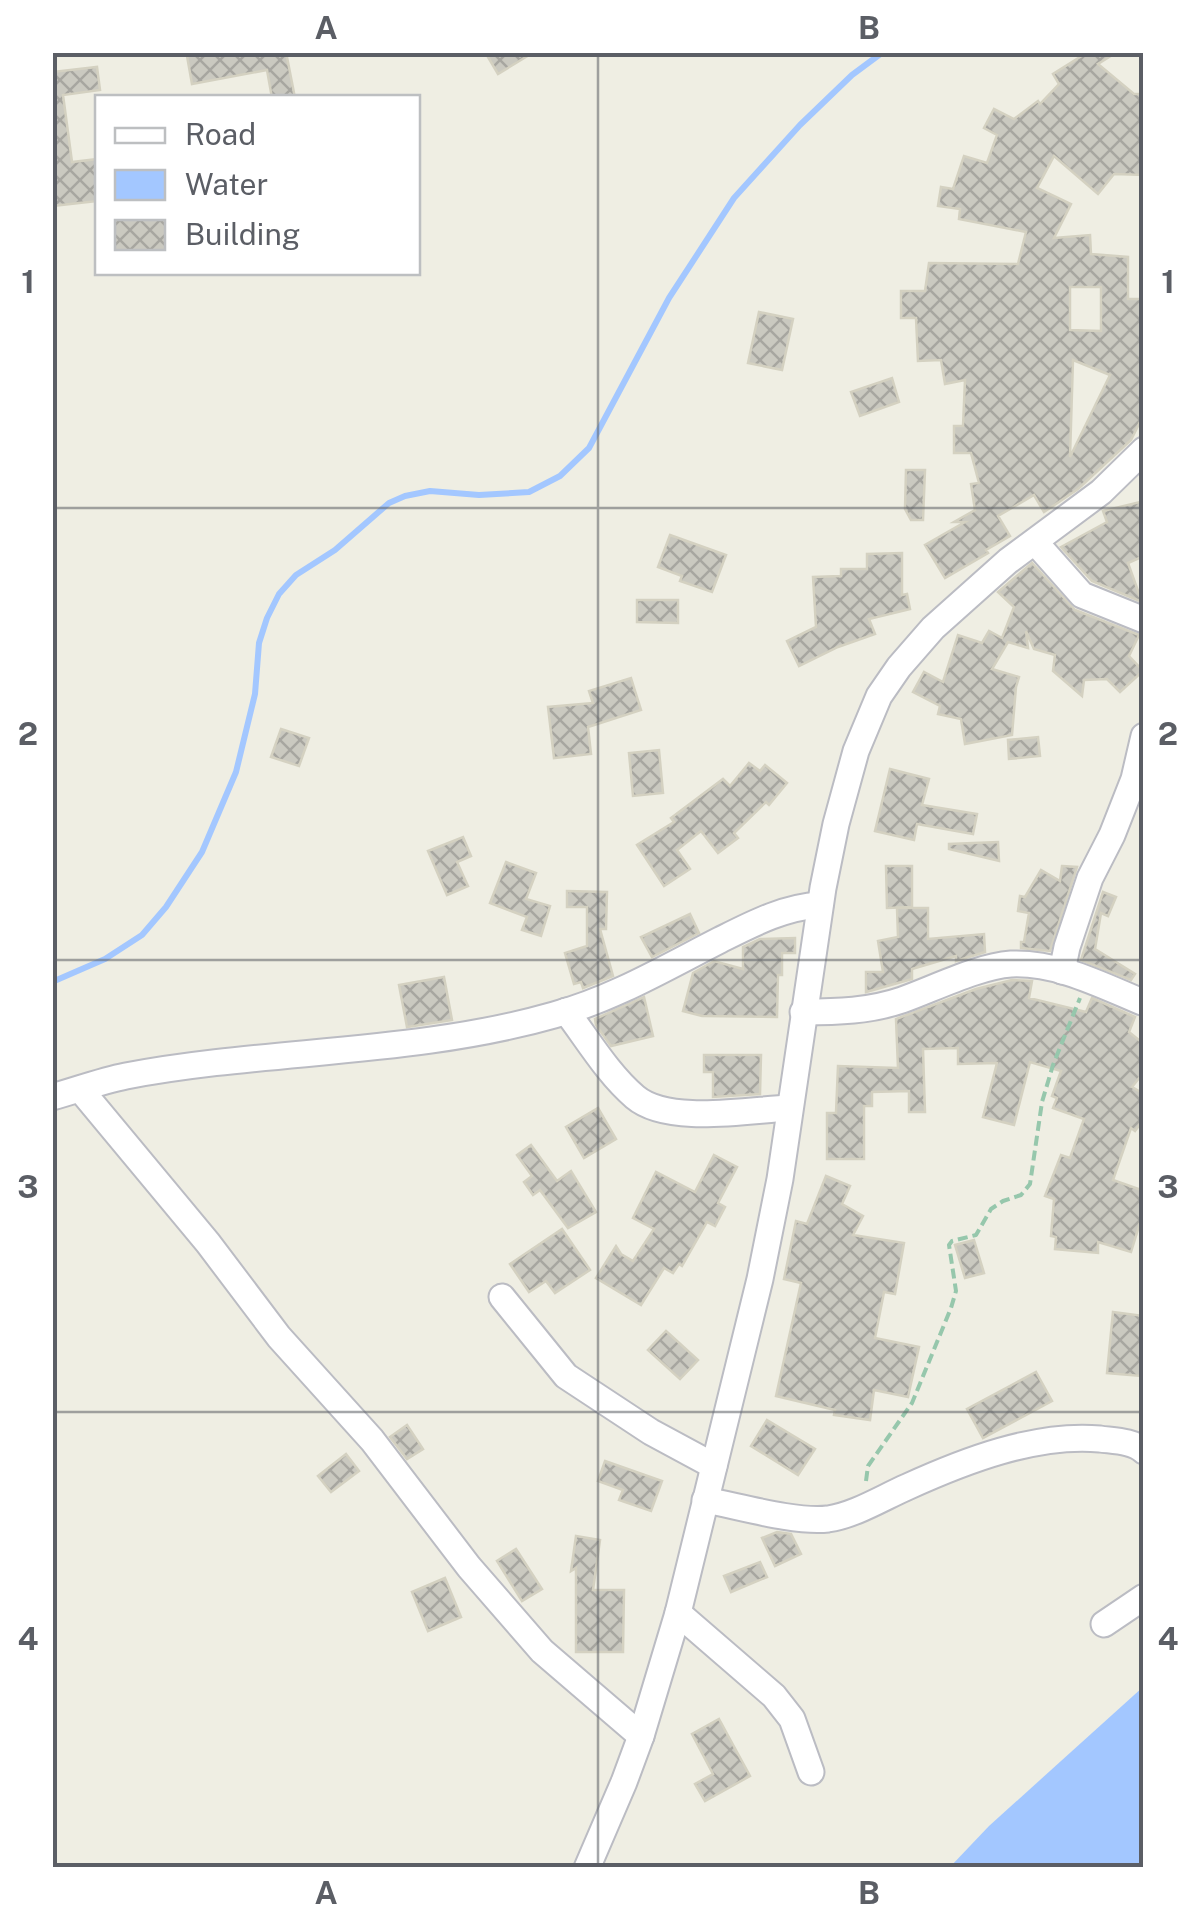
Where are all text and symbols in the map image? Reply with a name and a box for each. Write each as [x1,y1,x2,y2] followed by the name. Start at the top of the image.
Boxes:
[314,9,338,46] text: A
[858,9,880,46] text: B
[95,95,420,275] legend
[185,116,256,152] text: Road
[185,166,268,202] text: Water
[185,216,300,252] text: Building
[21,263,35,300] text: 1
[1161,263,1175,300] text: 1
[18,715,38,752] text: 2
[1158,715,1178,752] text: 2
[17,1168,39,1205] text: 3
[1157,1168,1179,1205] text: 3
[18,1620,39,1657] text: 4
[1158,1620,1179,1657] text: 4
[314,1874,338,1911] text: A
[858,1874,880,1911] text: B

